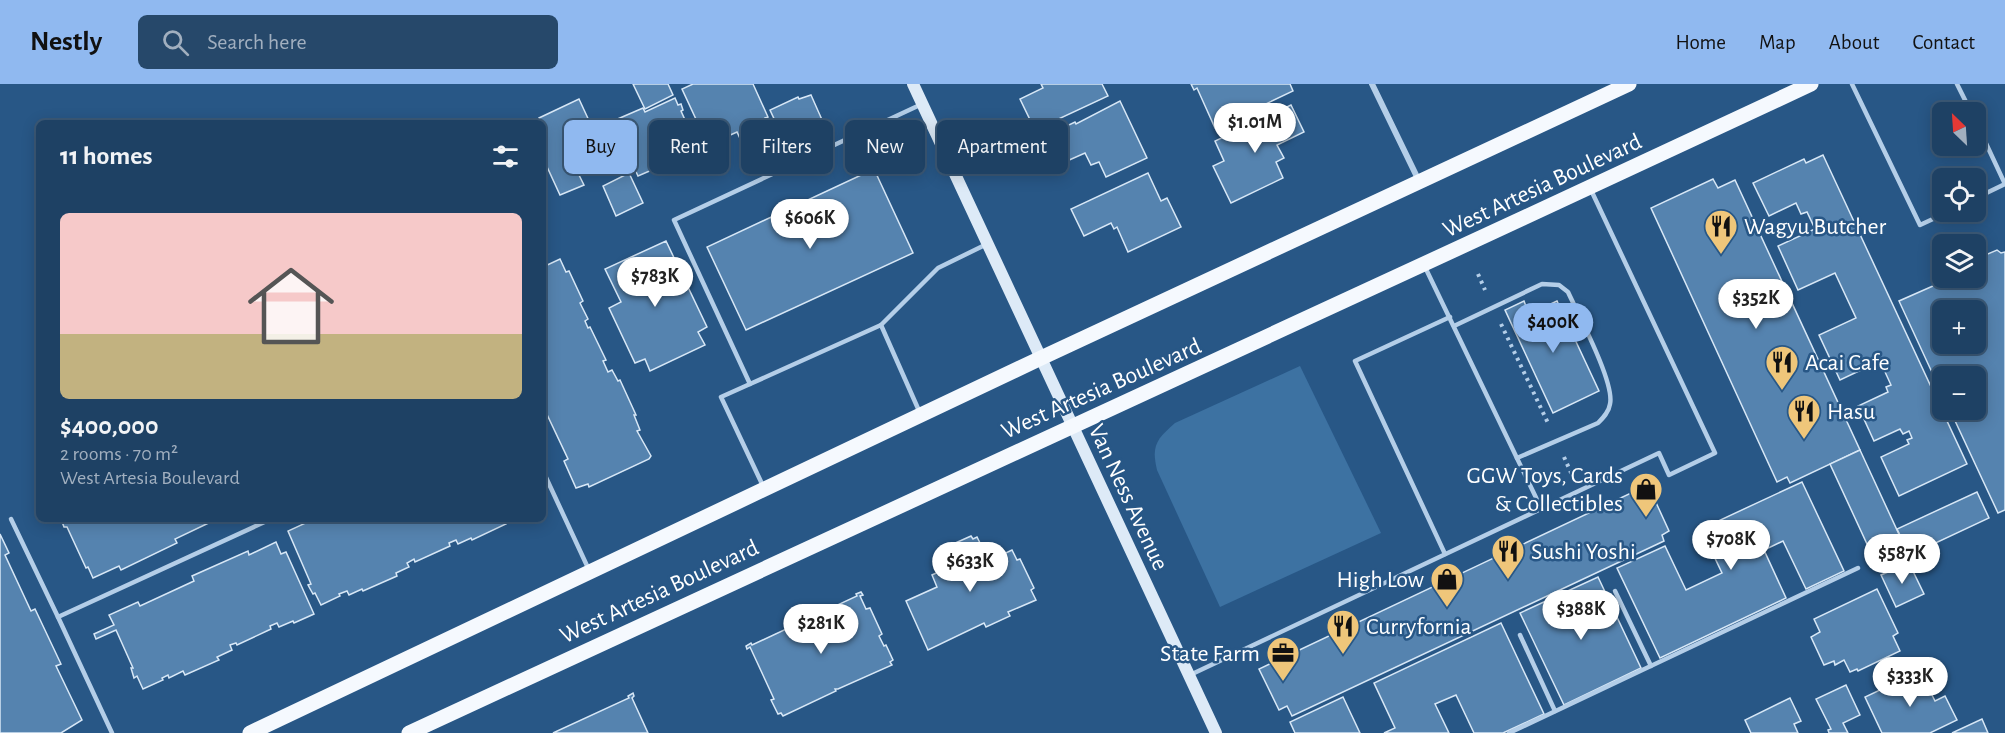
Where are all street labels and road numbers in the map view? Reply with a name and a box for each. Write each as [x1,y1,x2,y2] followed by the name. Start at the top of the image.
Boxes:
[1440,129,1645,242] street label: West Artesia Boulevard
[998,334,1205,444] street label: West Artesia Boulevard
[1084,421,1172,574] street label: Van Ness Avenue
[557,535,762,648] street label: West Artesia Boulevard

